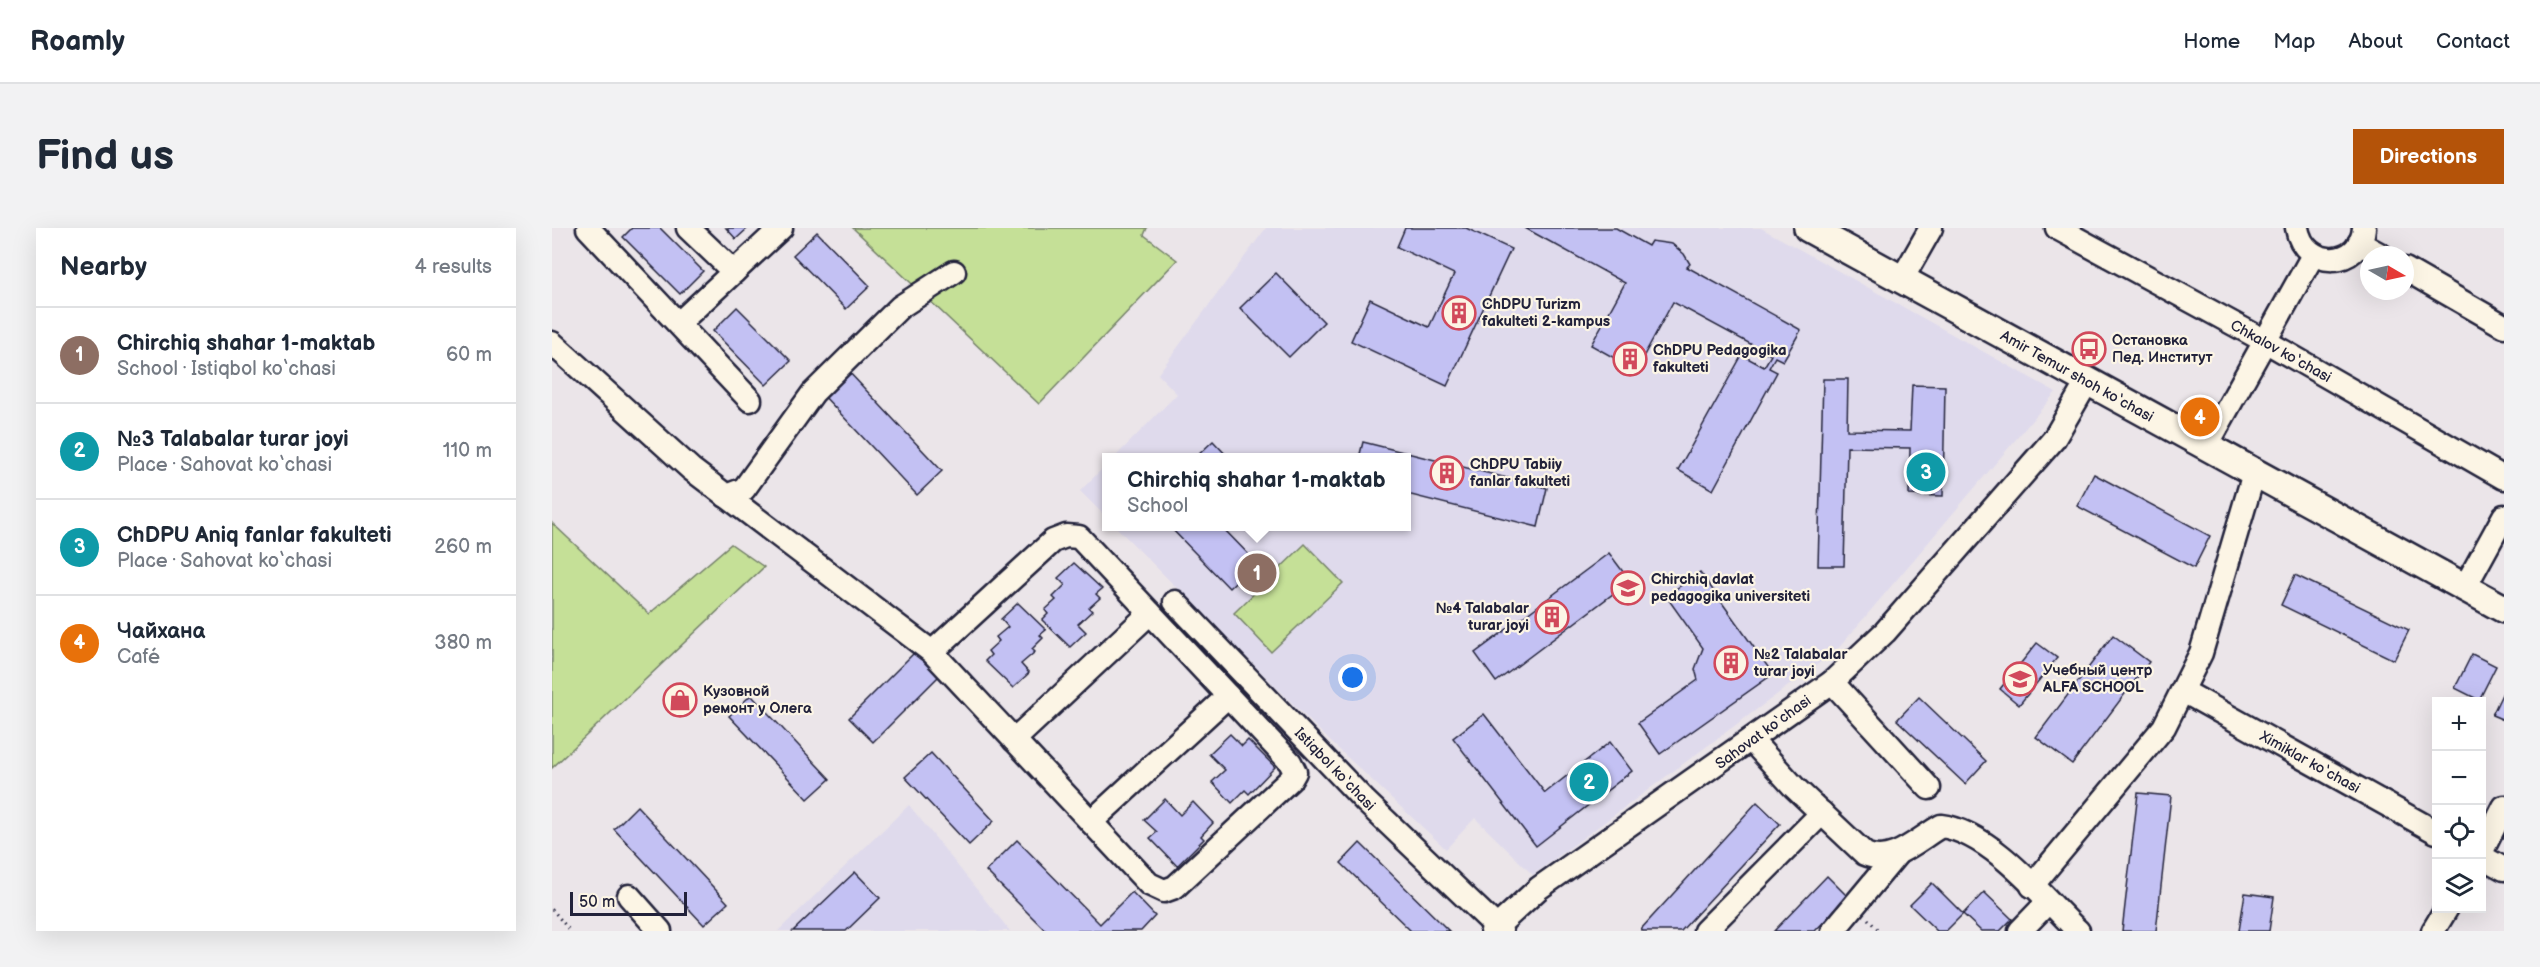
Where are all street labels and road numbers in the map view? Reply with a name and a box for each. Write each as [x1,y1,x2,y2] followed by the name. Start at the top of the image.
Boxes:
[2227,316,2335,387] street label: Chkalov ko‘chasi
[1997,326,2157,427] street label: Amir Temur shoh ko‘chasi
[1712,691,1815,774] street label: Sahovat ko‘chasi
[1290,724,1379,815] street label: Istiqbol ko‘chasi
[2255,727,2363,798] street label: Ximiklar ko‘chasi

